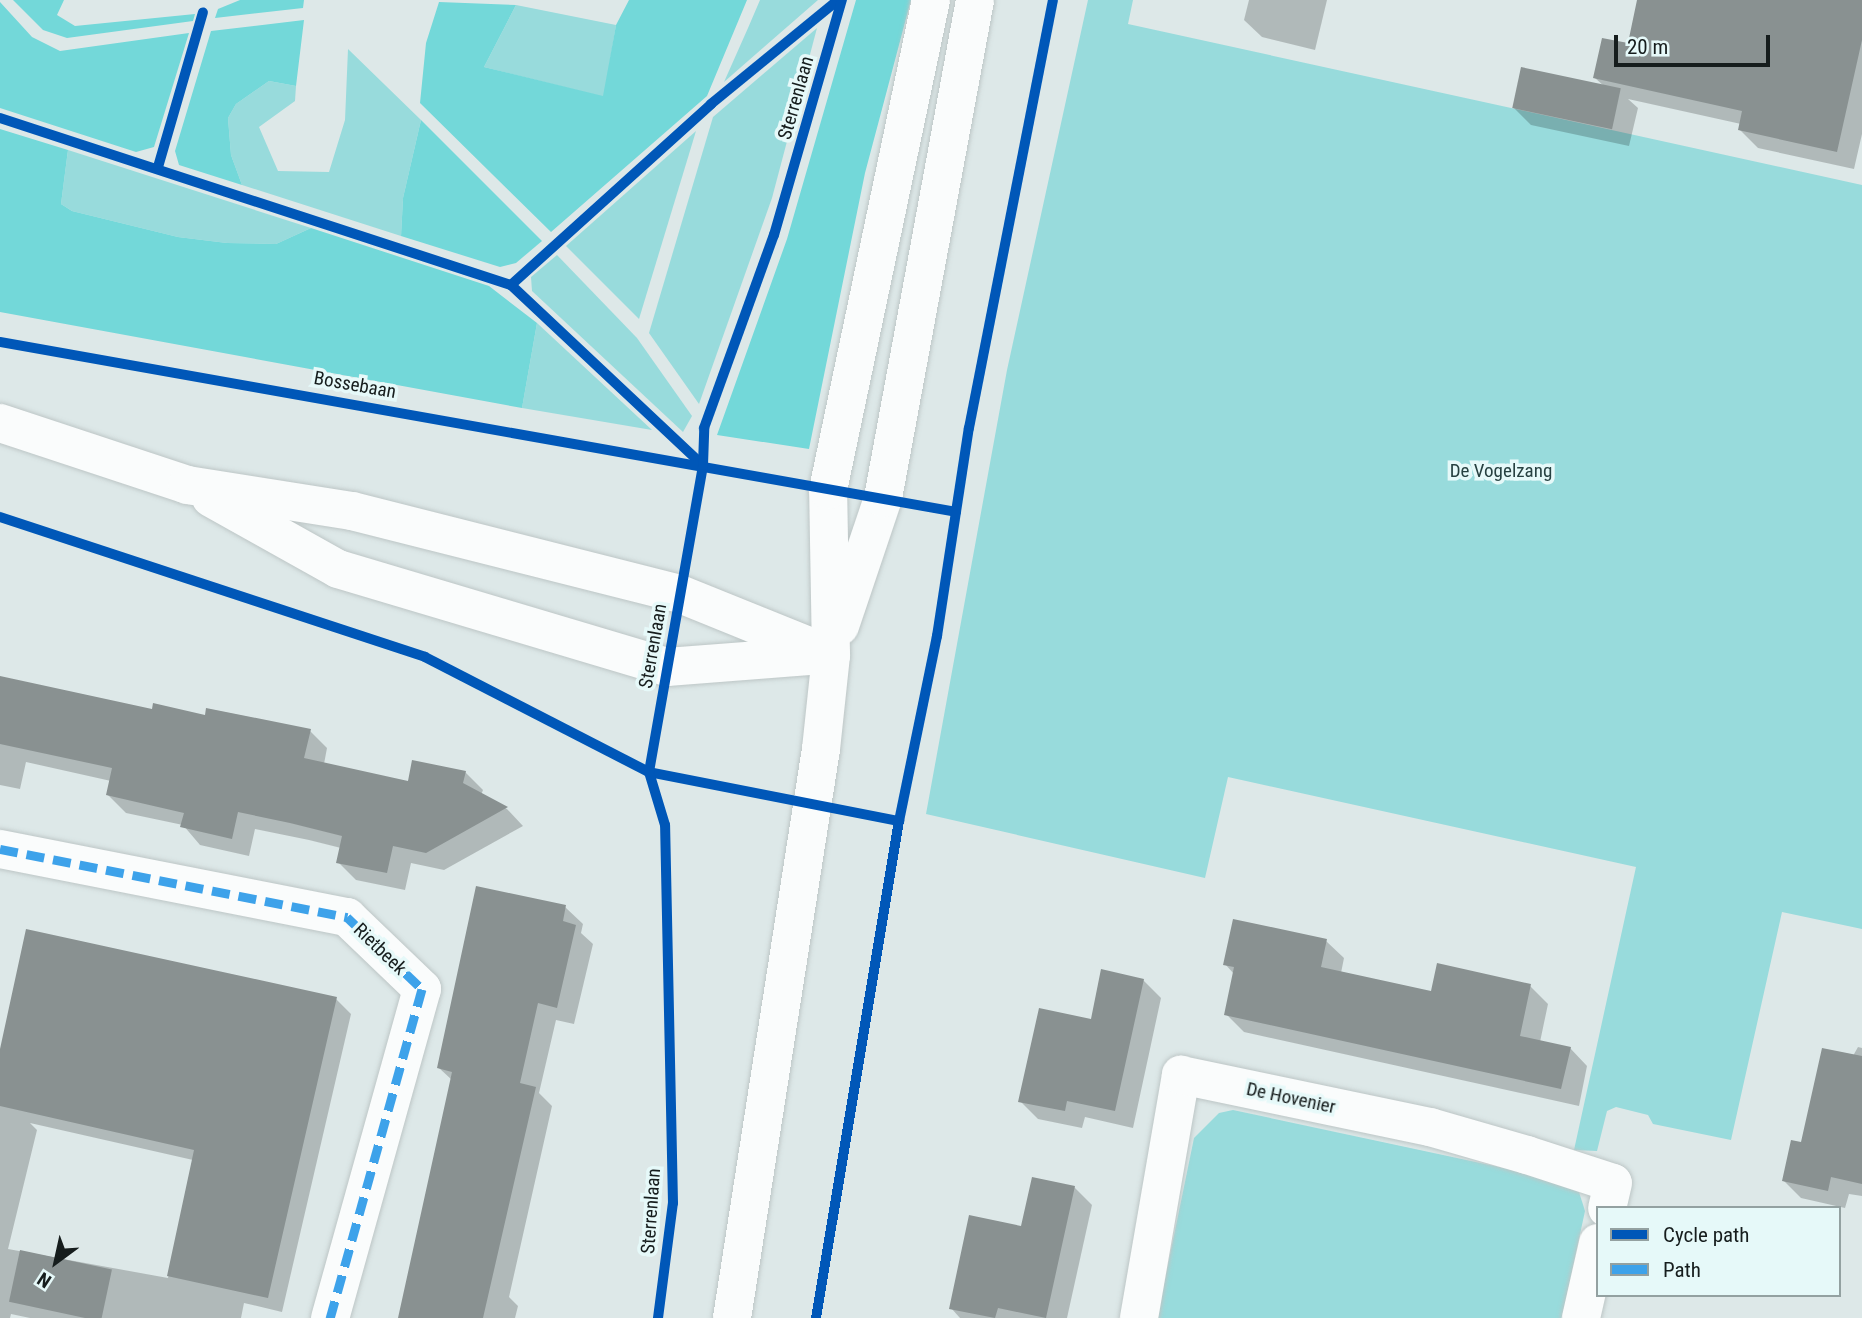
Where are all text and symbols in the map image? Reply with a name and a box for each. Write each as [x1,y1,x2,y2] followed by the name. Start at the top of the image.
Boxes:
[1617,21,1773,65] scale bar
[1627,35,1668,59] text: 20 m
[773,54,819,142] street label: Sterrenlaan
[312,367,398,403] street label: Bossebaan
[1450,460,1552,482] park label: De Vogelzang
[634,602,672,690] street label: Sterrenlaan
[349,918,411,980] street label: Rietbeek
[1244,1077,1338,1119] street label: De Hovenier
[637,1167,665,1255] street label: Sterrenlaan
[1596,1206,1841,1297] legend
[1663,1223,1749,1247] text: Cycle path
[21,1227,91,1297] north arrow
[1663,1258,1701,1282] text: Path
[33,1267,55,1293] text: N

